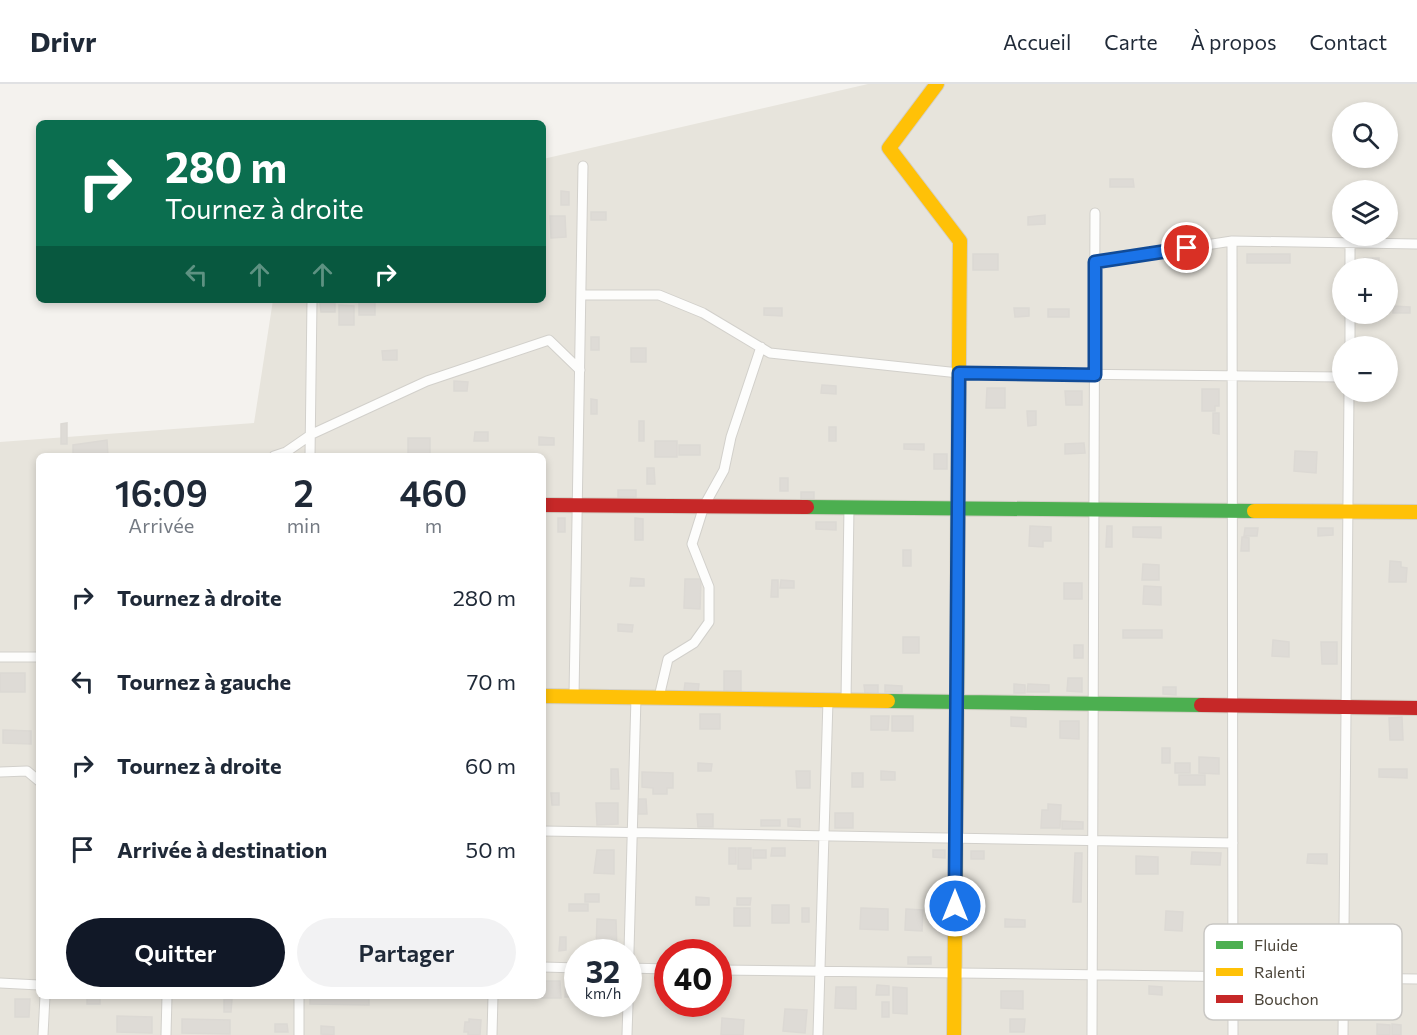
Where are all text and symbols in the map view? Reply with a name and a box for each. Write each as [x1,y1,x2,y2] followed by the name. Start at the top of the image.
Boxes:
[30,24,97,58] text: Drivr
[1003,29,1071,54] text: Accueil
[1104,29,1158,54] text: Carte
[1191,29,1276,54] text: À propos
[1309,29,1387,54] text: Contact
[1332,102,1398,402] map controls
[1332,102,1398,168] button: search
[165,140,287,192] text: 280 m
[66,144,144,222] icon: right
[1332,180,1398,246] button: layers
[165,192,364,225] text: Tournez à droite
[1161,222,1212,273] pin
[1170,231,1203,264] icon: arrive
[180,258,213,291] icon: left
[243,258,276,291] icon: ahead
[306,258,339,291] icon: ahead
[369,258,402,291] icon: right
[1332,258,1398,324] button: +
[1332,336,1398,402] button: −
[115,470,208,514] text: 16:09
[294,470,314,514] text: 2
[399,470,467,514] text: 460
[128,513,194,537] text: Arrivée
[287,513,321,537] text: min
[425,513,442,537] text: m
[66,581,99,614] icon: right
[117,584,282,611] text: Tournez à droite
[453,584,516,611] text: 280 m
[66,665,99,698] icon: left
[117,668,291,695] text: Tournez à gauche
[467,668,516,695] text: 70 m
[66,749,99,782] icon: right
[117,752,282,779] text: Tournez à droite
[465,752,516,779] text: 60 m
[66,833,99,866] icon: arrive
[117,836,327,863] text: Arrivée à destination
[466,836,516,863] text: 50 m
[923,874,987,938] position arrow
[66,918,285,987] button: Quitter
[297,918,516,987] button: Partager
[1204,924,1402,1020] legend
[1254,935,1298,954] text: Fluide
[654,939,732,1017] speed limit sign: 40
[586,952,620,989] text: 32
[1254,962,1305,981] text: Ralenti
[585,984,621,1002] text: km/h
[1254,989,1319,1008] text: Bouchon

